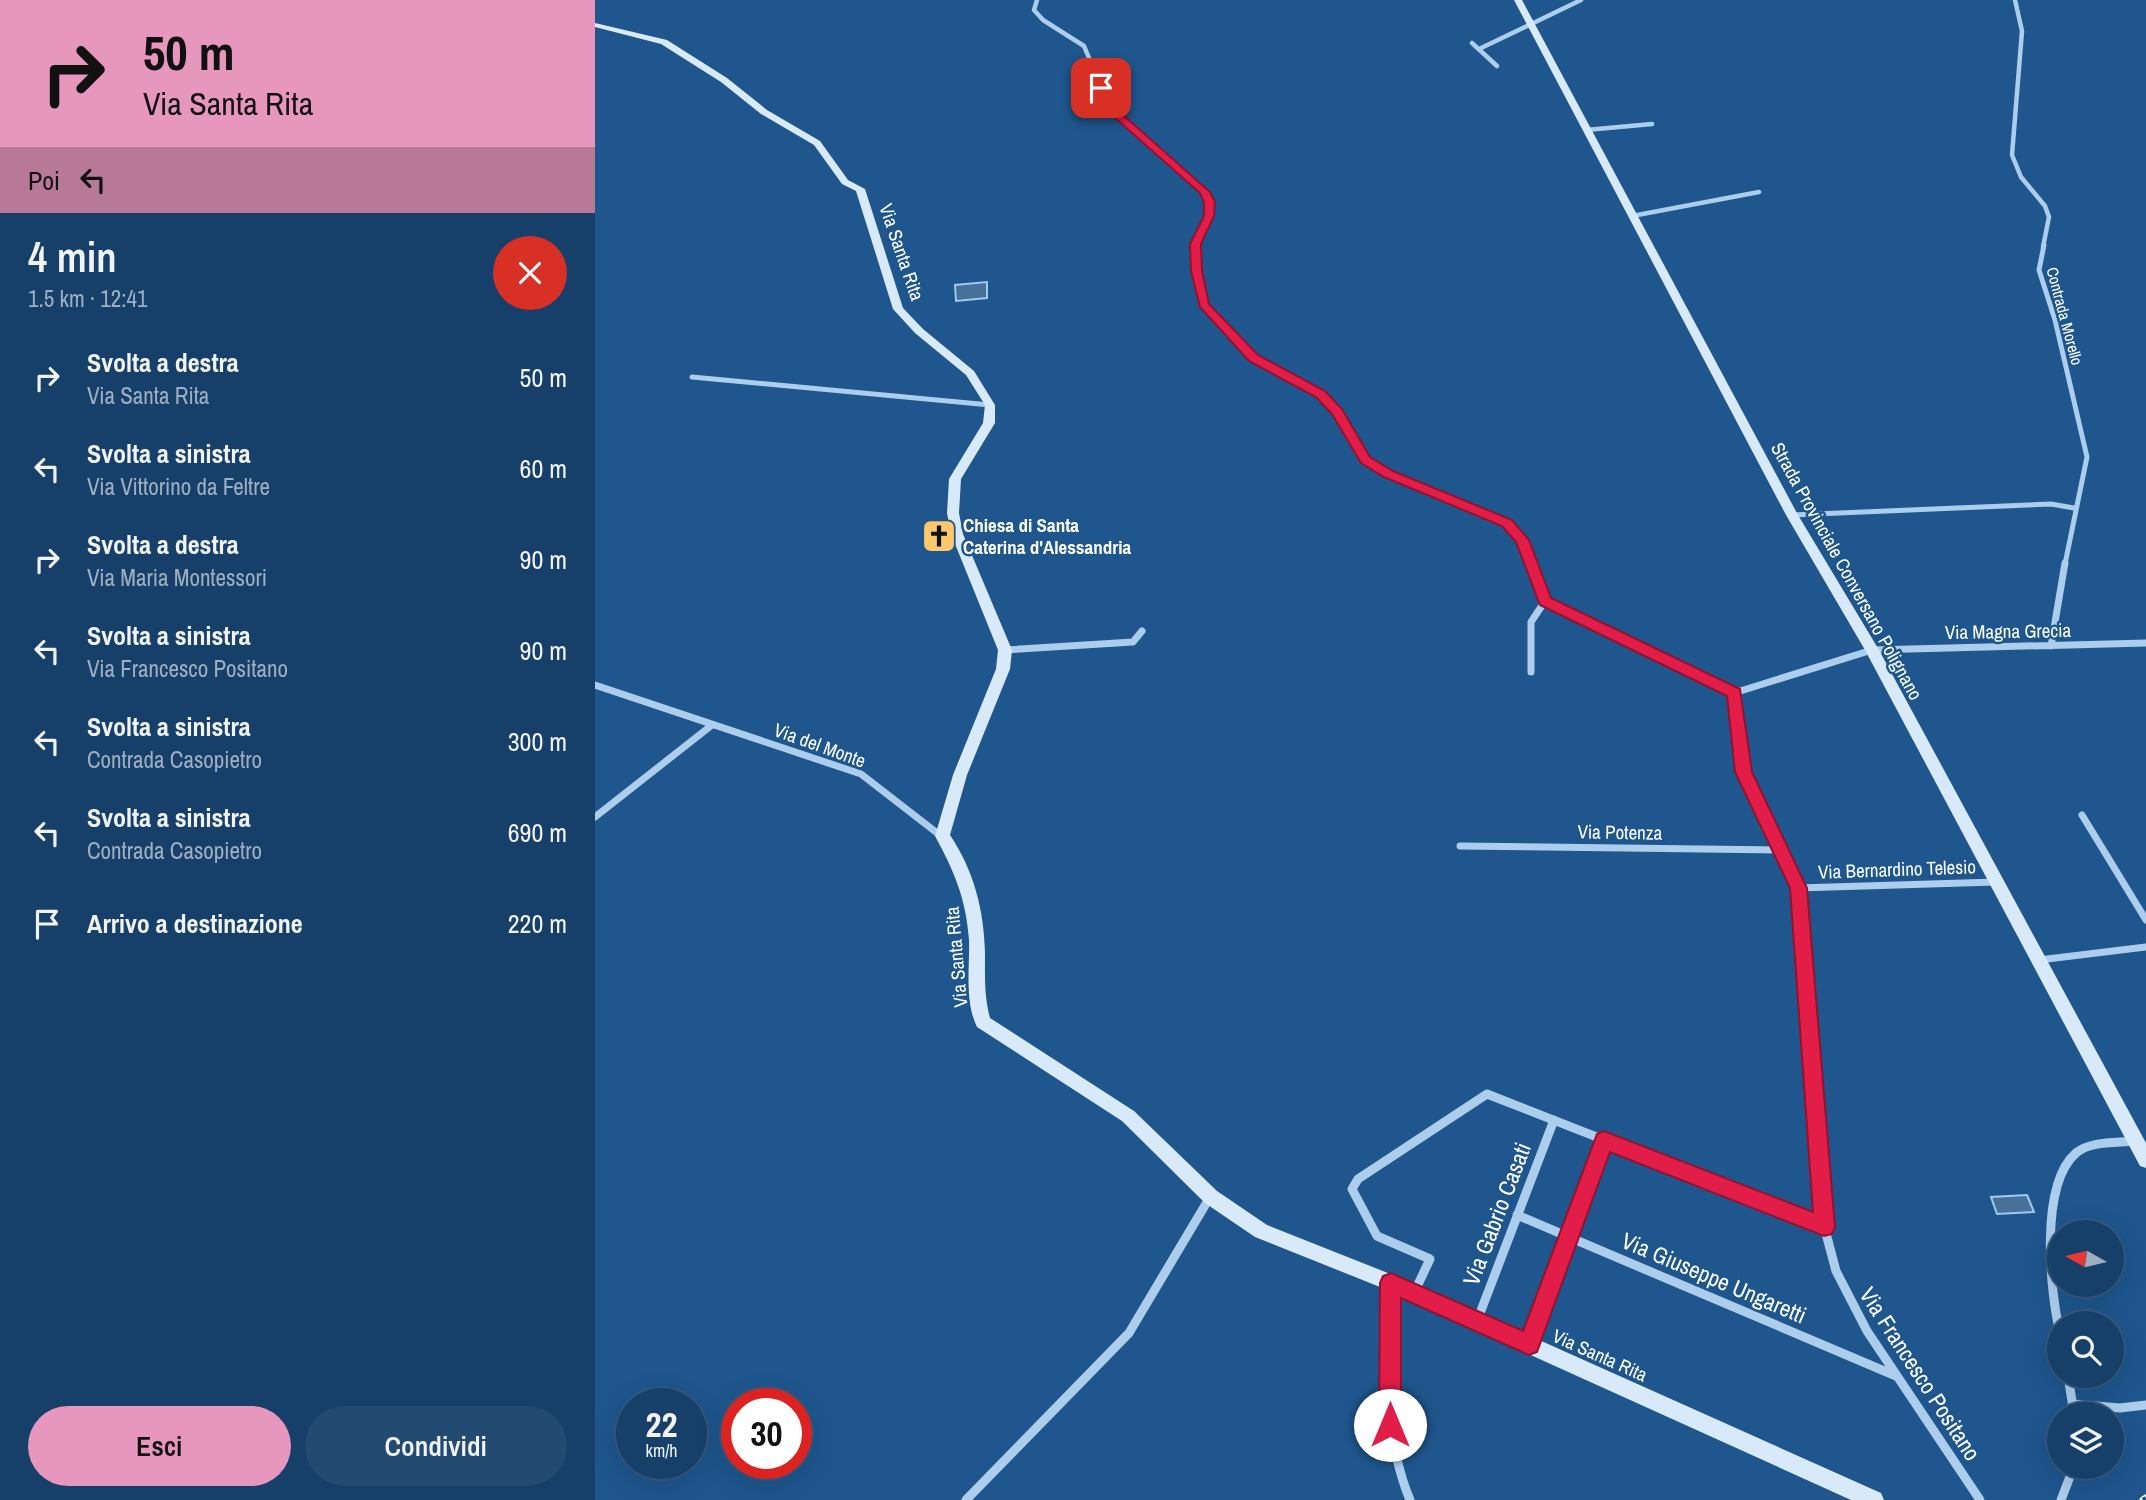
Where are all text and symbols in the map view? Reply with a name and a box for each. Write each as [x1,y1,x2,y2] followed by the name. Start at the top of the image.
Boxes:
[143,19,235,85] text: 50 m
[28,28,119,119] icon: right
[1071,58,1131,118] pin
[1082,69,1120,107] icon: arrive
[143,82,313,125] text: Via Santa Rita
[74,161,112,199] icon: left
[28,163,60,198] text: Poi
[873,200,931,304] street label: Via Santa Rita
[28,229,117,285] text: 4 min
[493,236,567,310] button: close
[2041,265,2089,367] street label: Contrada Morello
[28,283,148,314] text: 1.5 km · 12:41
[87,345,239,380] text: Svolta a destra
[28,359,66,397] icon: right
[520,360,567,395] text: 50 m
[87,380,209,411] text: Via Santa Rita
[87,436,251,471] text: Svolta a sinistra
[1765,437,1929,705] street label: Strada Provinciale Conversano Polignano
[28,450,66,488] icon: left
[520,451,567,486] text: 60 m
[87,471,270,502] text: Via Vittorino da Feltre
[963,512,1132,560] place label: Chiesa di Santa Caterina d'Alessandria
[920,517,958,555] church icon: Chiesa di Santa Caterina d'Alessandria
[87,527,239,562] text: Svolta a destra
[28,541,66,579] icon: right
[520,542,567,577] text: 90 m
[87,562,267,593] text: Via Maria Montessori
[1945,617,2072,645] street label: Via Magna Grecia
[87,618,251,653] text: Svolta a sinistra
[28,632,66,670] icon: left
[520,633,567,668] text: 90 m
[87,653,288,684] text: Via Francesco Positano
[87,709,251,744] text: Svolta a sinistra
[771,716,869,774] street label: Via del Monte
[28,723,66,761] icon: left
[508,724,567,759] text: 300 m
[87,744,262,775] text: Contrada Casopietro
[87,800,251,835] text: Svolta a sinistra
[28,814,66,852] icon: left
[508,815,567,850] text: 690 m
[1577,818,1663,846] street label: Via Potenza
[87,835,262,866] text: Contrada Casopietro
[1818,853,1976,885] street label: Via Bernardino Telesio
[28,905,66,943] icon: arrive
[939,905,973,1008] street label: Via Santa Rita
[87,906,303,941] text: Arrivo a destinazione
[508,906,567,941] text: 220 m
[1455,1138,1538,1290] street label: Via Gabrio Casati
[2047,1220,2125,1297] north arrow
[2047,1220,2124,1479] map controls
[1617,1225,1811,1330] street label: Via Giuseppe Ungaretti
[1853,1281,1988,1466] street label: Via Francesco Positano
[2047,1311,2124,1388] button: search
[1549,1323,1652,1388] street label: Via Santa Rita
[721,1388,812,1479] speed limit sign: 30
[1353,1388,1427,1462] position arrow
[646,1401,677,1448] text: 22
[2047,1402,2124,1479] button: layers
[28,1406,291,1486] button: Esci
[305,1406,567,1486] button: Condividi
[646,1438,678,1463] text: km/h

